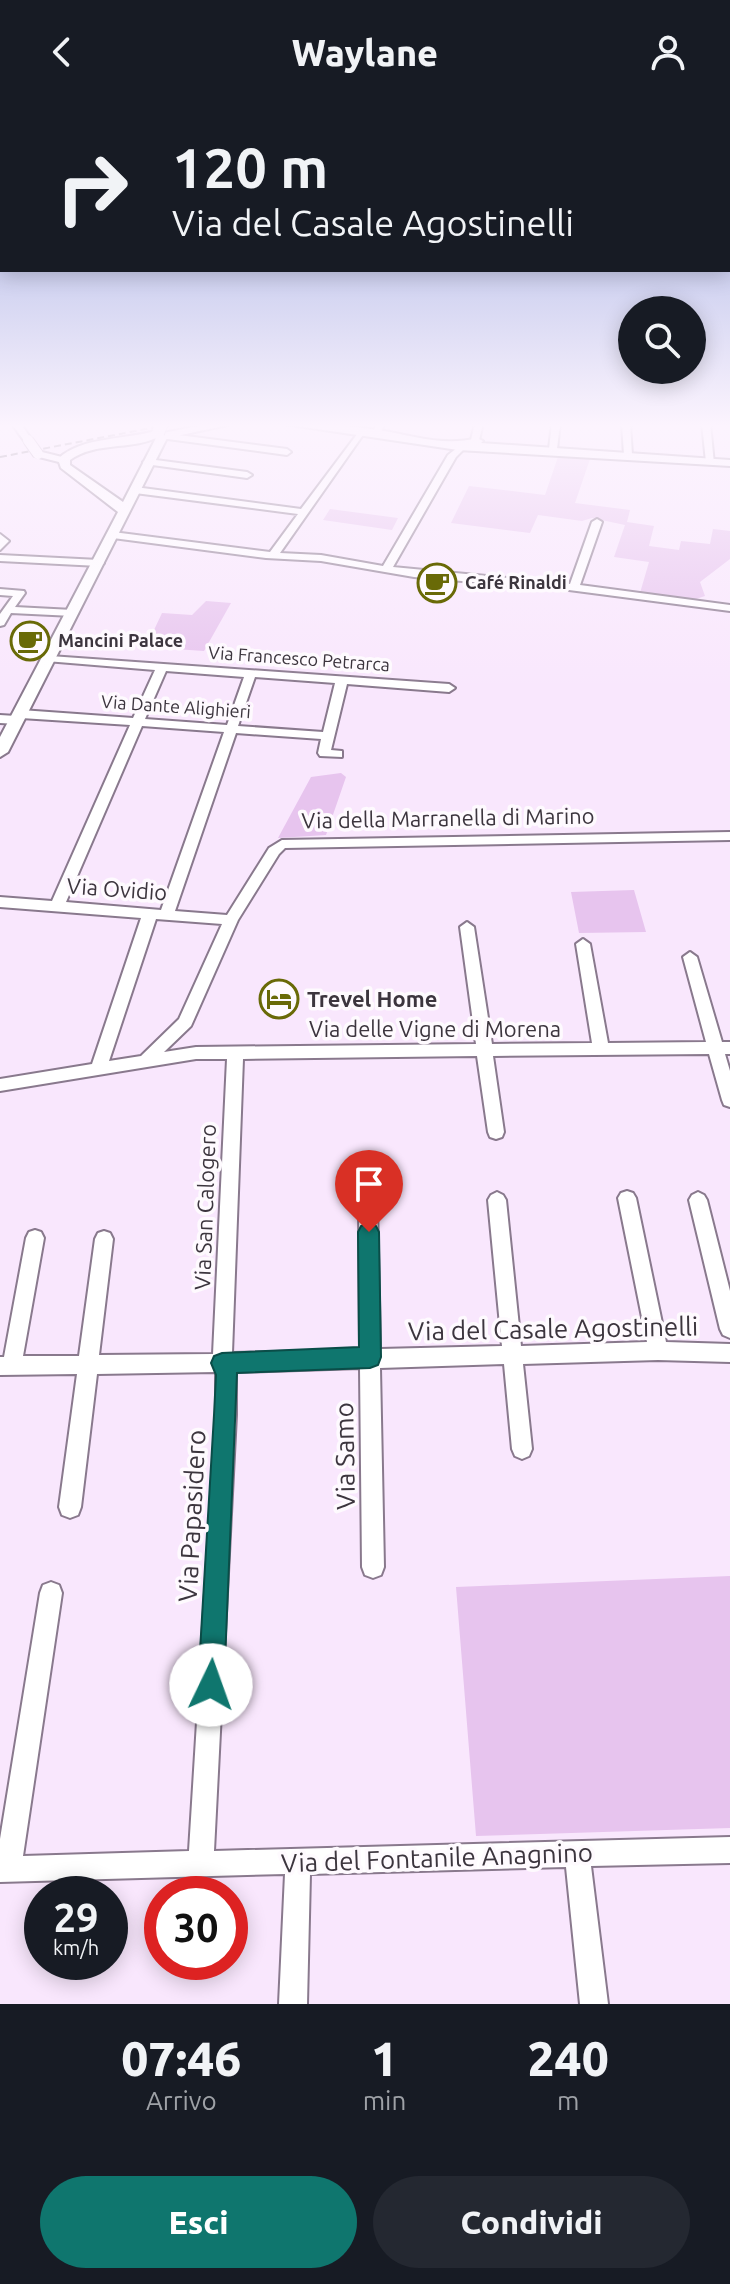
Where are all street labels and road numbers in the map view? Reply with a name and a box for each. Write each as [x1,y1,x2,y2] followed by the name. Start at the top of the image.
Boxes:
[208,642,391,674] street label: Via Francesco Petrarca
[101,691,252,721] street label: Via Dante Alighieri
[301,802,595,833] street label: Via della Marranella di Marino
[66,873,168,904] street label: Via Ovidio
[309,1016,561,1041] street label: Via delle Vigne di Morena
[189,1123,220,1291] street label: Via San Calogero
[408,1311,698,1346] street label: Via del Casale Agostinelli
[329,1402,360,1510] street label: Via Samo
[173,1429,210,1603] street label: Via Papasidero
[281,1838,593,1877] street label: Via del Fontanile Anagnino

